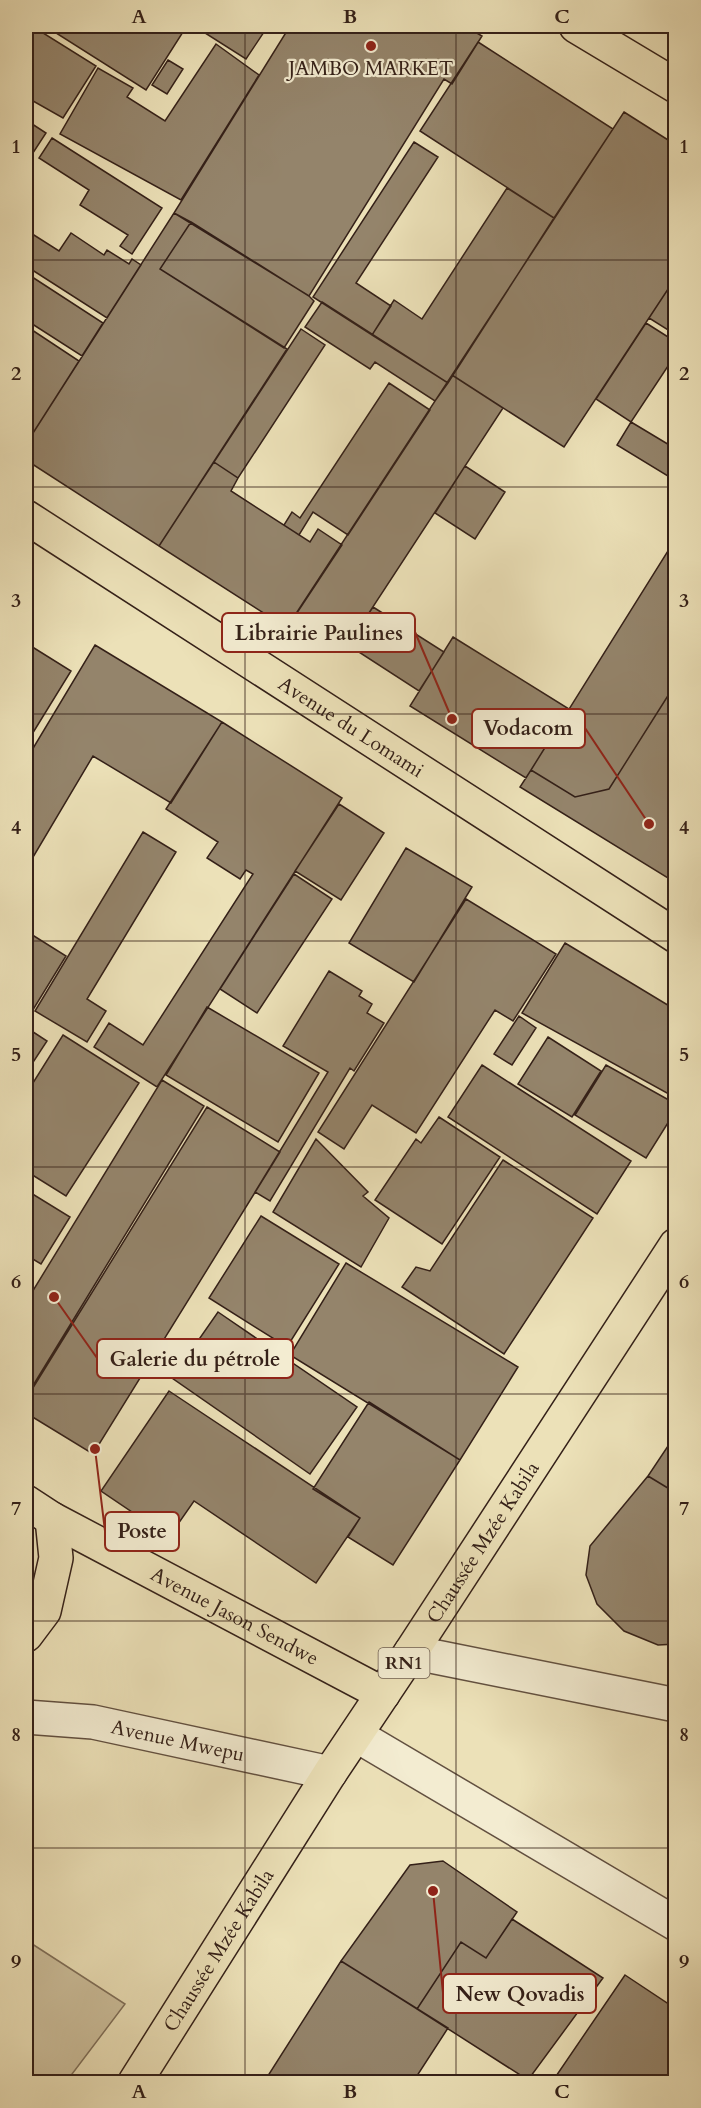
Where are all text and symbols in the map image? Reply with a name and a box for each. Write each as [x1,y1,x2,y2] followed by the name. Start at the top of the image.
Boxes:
[131,3,147,30] text: A
[343,3,357,30] text: B
[554,3,570,30] text: C
[364,39,378,53] marker: JAMBO MARKET
[286,55,454,82] place label: JAMBO MARKET
[11,133,21,160] text: 1
[679,133,689,160] text: 1
[11,360,21,387] text: 2
[679,360,689,387] text: 2
[11,587,21,614] text: 3
[679,587,689,614] text: 3
[222,613,415,652] callout: Librairie Paulines
[235,619,403,648] text: Librairie Paulines
[273,670,429,784] street label: Avenue du Lomami
[472,709,585,748] callout: Vodacom
[483,714,574,743] text: Vodacom
[11,814,21,841] text: 4
[679,814,689,841] text: 4
[11,1041,21,1068] text: 5
[679,1041,689,1068] text: 5
[11,1268,21,1295] text: 6
[679,1268,689,1295] text: 6
[97,1339,293,1378] callout: Galerie du pétrole
[109,1345,281,1374] text: Galerie du pétrole
[420,1456,546,1629] street label: Chaussée Mzée Kabila
[11,1495,21,1522] text: 7
[679,1495,689,1522] text: 7
[105,1512,179,1551] callout: Poste
[117,1517,167,1546] text: Poste
[146,1561,323,1672] street label: Avenue Jason Sendwe
[378,1648,430,1678] road number: RN1
[108,1713,247,1768] street label: Avenue Mwepu
[11,1721,21,1748] text: 8
[679,1721,689,1748] text: 8
[157,1863,280,2037] street label: Chaussée Mzée Kabila
[11,1948,21,1975] text: 9
[679,1948,689,1975] text: 9
[443,1974,596,2013] callout: New Qovadis
[456,1980,584,2009] text: New Qovadis
[131,2078,147,2105] text: A
[343,2078,357,2105] text: B
[554,2078,570,2105] text: C

